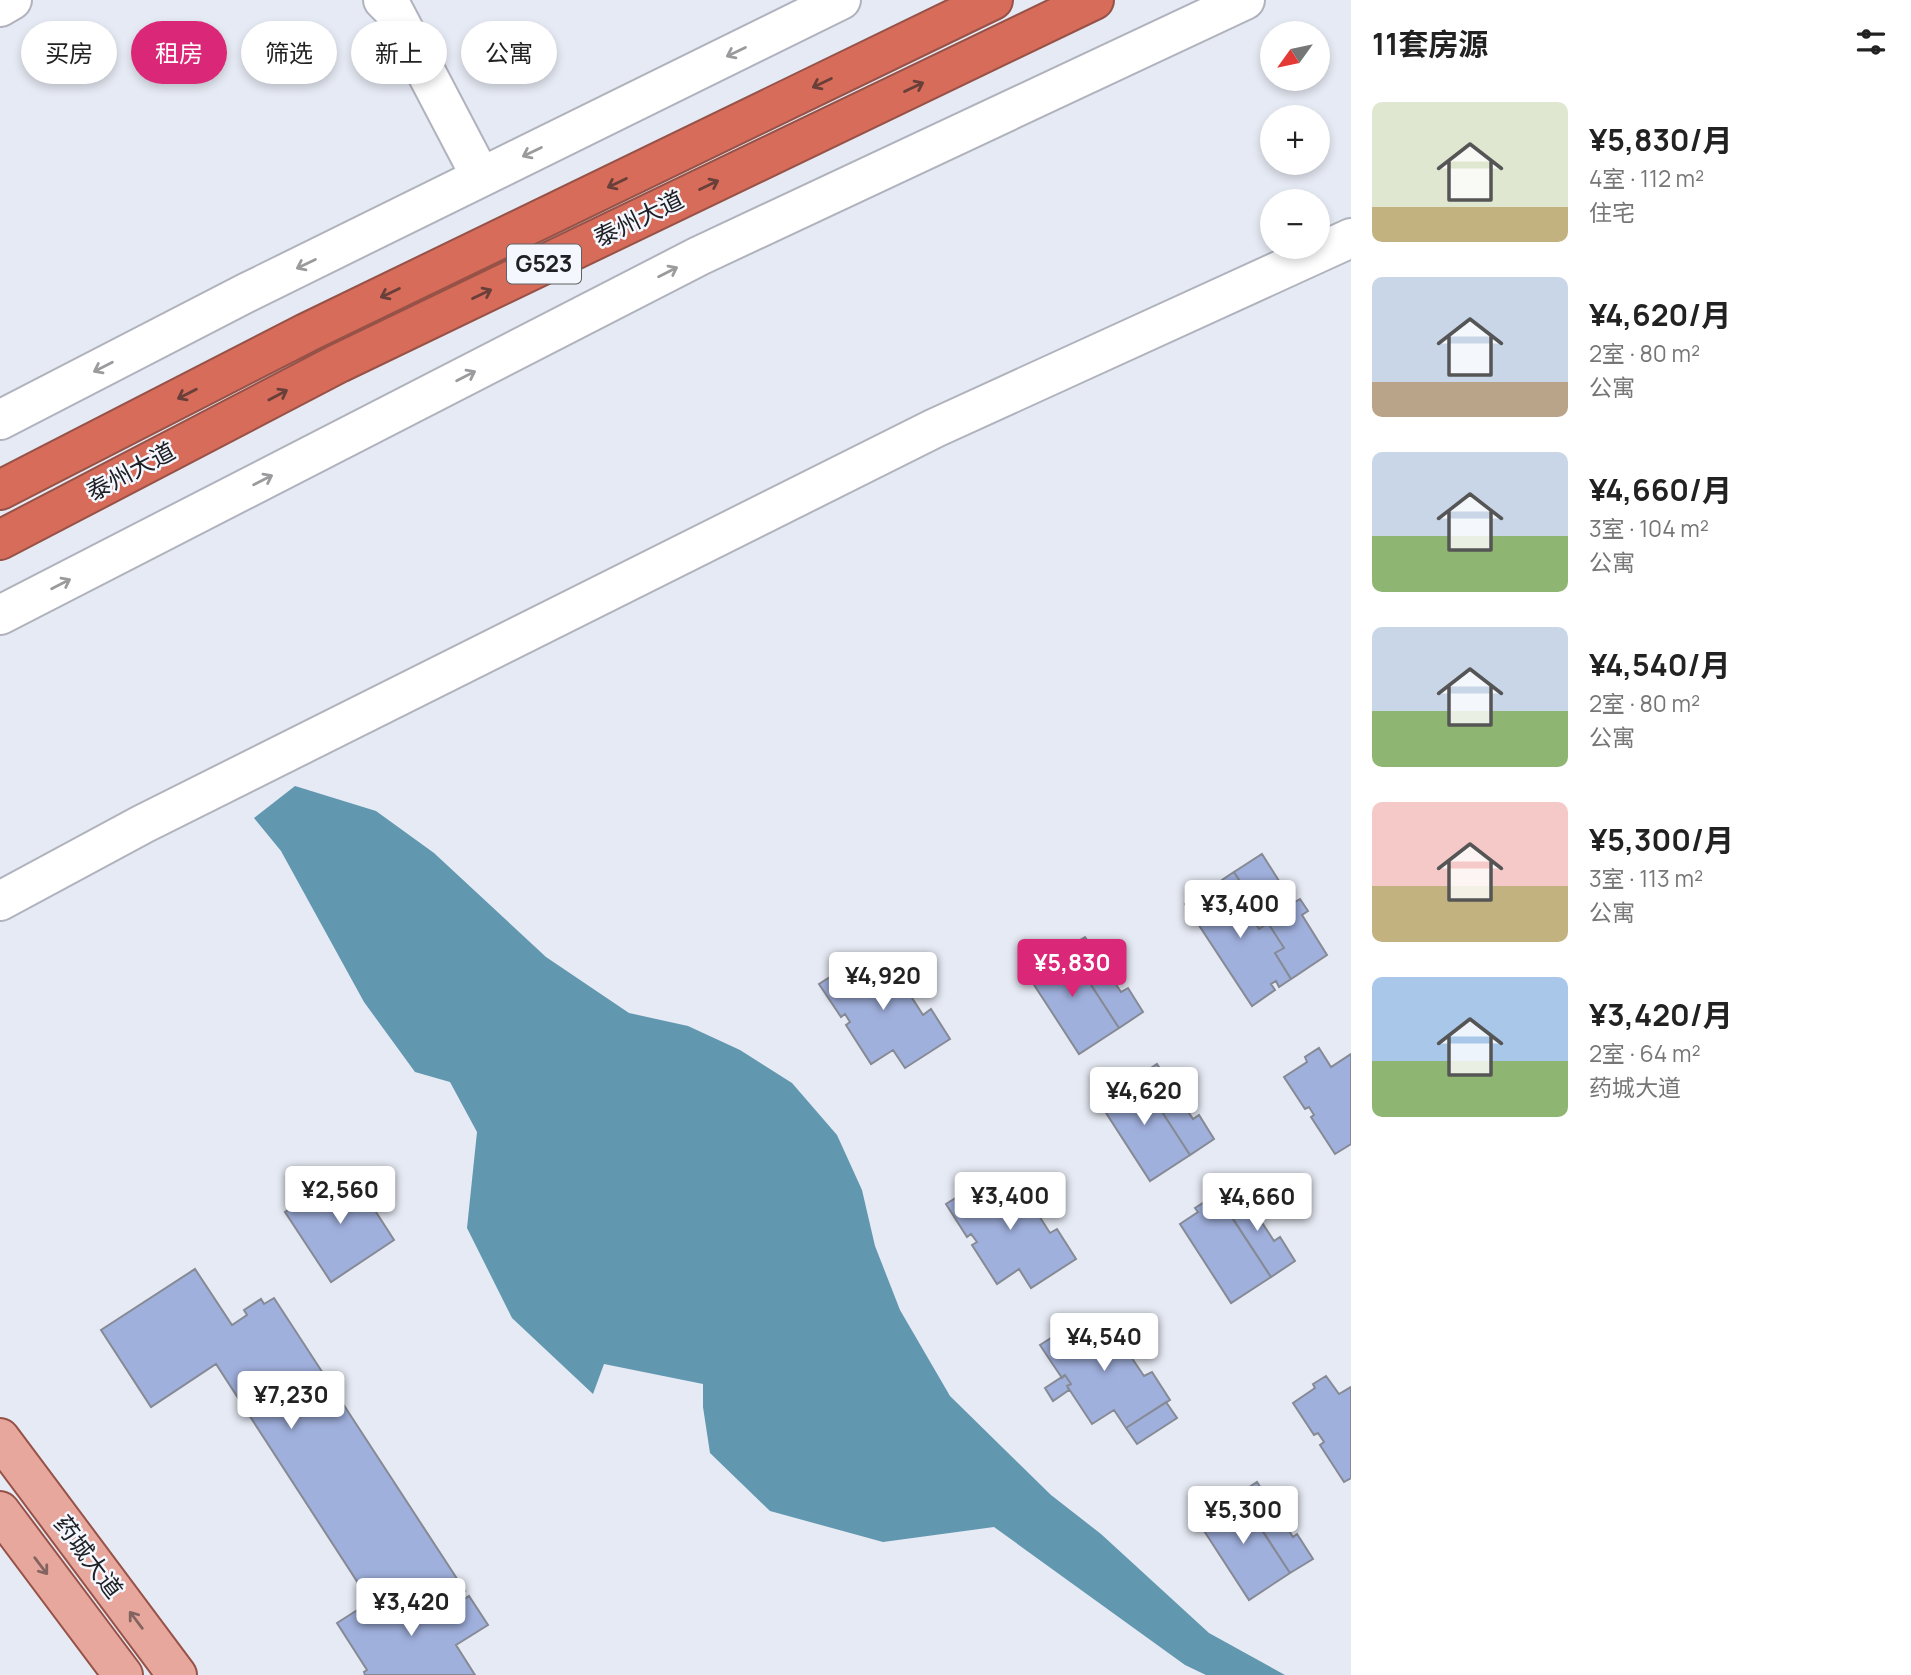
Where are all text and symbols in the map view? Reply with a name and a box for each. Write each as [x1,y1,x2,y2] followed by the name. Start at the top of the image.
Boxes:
[21,21,117,84] chip: 买房
[131,21,227,84] chip: 租房
[241,21,337,84] chip: 筛选
[351,21,447,84] chip: 新上
[461,21,557,84] chip: 公寓
[1260,21,1330,91] north arrow
[1260,21,1330,259] map controls
[1372,23,1488,64] text: 11套房源
[1852,23,1890,61] icon: filters
[726,45,747,59] one-way arrow
[812,77,833,91] one-way arrow
[903,79,924,93] one-way arrow
[1260,105,1330,175] button: +
[1589,119,1733,160] text: ¥5,830/月
[1428,130,1512,214] icon: home
[522,146,543,160] one-way arrow
[1589,162,1704,194] text: 4室 · 112 m²
[607,176,628,190] one-way arrow
[698,178,719,192] one-way arrow
[588,182,689,254] street label: 泰州大道
[1260,189,1330,259] button: −
[1589,196,1635,228] text: 住宅
[507,244,581,284] road number: G523
[296,257,317,271] one-way arrow
[657,265,678,279] one-way arrow
[380,286,401,300] one-way arrow
[471,287,492,301] one-way arrow
[1589,294,1731,335] text: ¥4,620/月
[1428,305,1512,389] icon: home
[1589,337,1700,369] text: 2室 · 80 m²
[93,360,114,374] one-way arrow
[455,369,476,382] one-way arrow
[1589,371,1635,403] text: 公寓
[177,388,198,402] one-way arrow
[267,388,287,402] one-way arrow
[80,434,180,508] street label: 泰州大道
[1589,469,1732,510] text: ¥4,660/月
[252,472,273,486] one-way arrow
[1428,480,1512,564] icon: home
[1589,512,1709,544] text: 3室 · 104 m²
[1589,546,1635,578] text: 公寓
[50,576,71,590] one-way arrow
[1589,644,1731,685] text: ¥4,540/月
[1428,655,1512,739] icon: home
[1589,687,1700,719] text: 2室 · 80 m²
[1589,721,1635,753] text: 公寓
[1589,819,1734,860] text: ¥5,300/月
[1428,830,1512,914] icon: home
[1589,862,1703,894] text: 3室 · 113 m²
[1183,880,1297,940] pin: ¥3,400
[1201,887,1279,919] text: ¥3,400
[1589,896,1635,928] text: 公寓
[1015,940,1129,999] pin: ¥5,830
[1033,946,1111,978] text: ¥5,830
[826,953,940,1012] pin: ¥4,920
[845,959,921,991] text: ¥4,920
[1589,994,1733,1035] text: ¥3,420/月
[1428,1005,1512,1089] icon: home
[1589,1037,1701,1069] text: 2室 · 64 m²
[1087,1068,1201,1127] pin: ¥4,620
[1589,1071,1681,1103] text: 药城大道
[1106,1074,1182,1106] text: ¥4,620
[283,1166,397,1226] pin: ¥2,560
[953,1172,1067,1232] pin: ¥3,400
[301,1173,379,1205] text: ¥2,560
[1200,1174,1314,1233] pin: ¥4,660
[971,1179,1049,1211] text: ¥3,400
[1219,1180,1295,1212] text: ¥4,660
[1047,1314,1161,1373] pin: ¥4,540
[1066,1320,1142,1352] text: ¥4,540
[234,1372,348,1431] pin: ¥7,230
[253,1378,329,1410] text: ¥7,230
[1186,1486,1300,1546] pin: ¥5,300
[1204,1493,1282,1525] text: ¥5,300
[47,1508,131,1604] street label: 药城大道
[34,1556,48,1575] one-way arrow
[354,1578,468,1638] pin: ¥3,420
[372,1585,450,1617] text: ¥3,420
[129,1611,144,1630] one-way arrow

